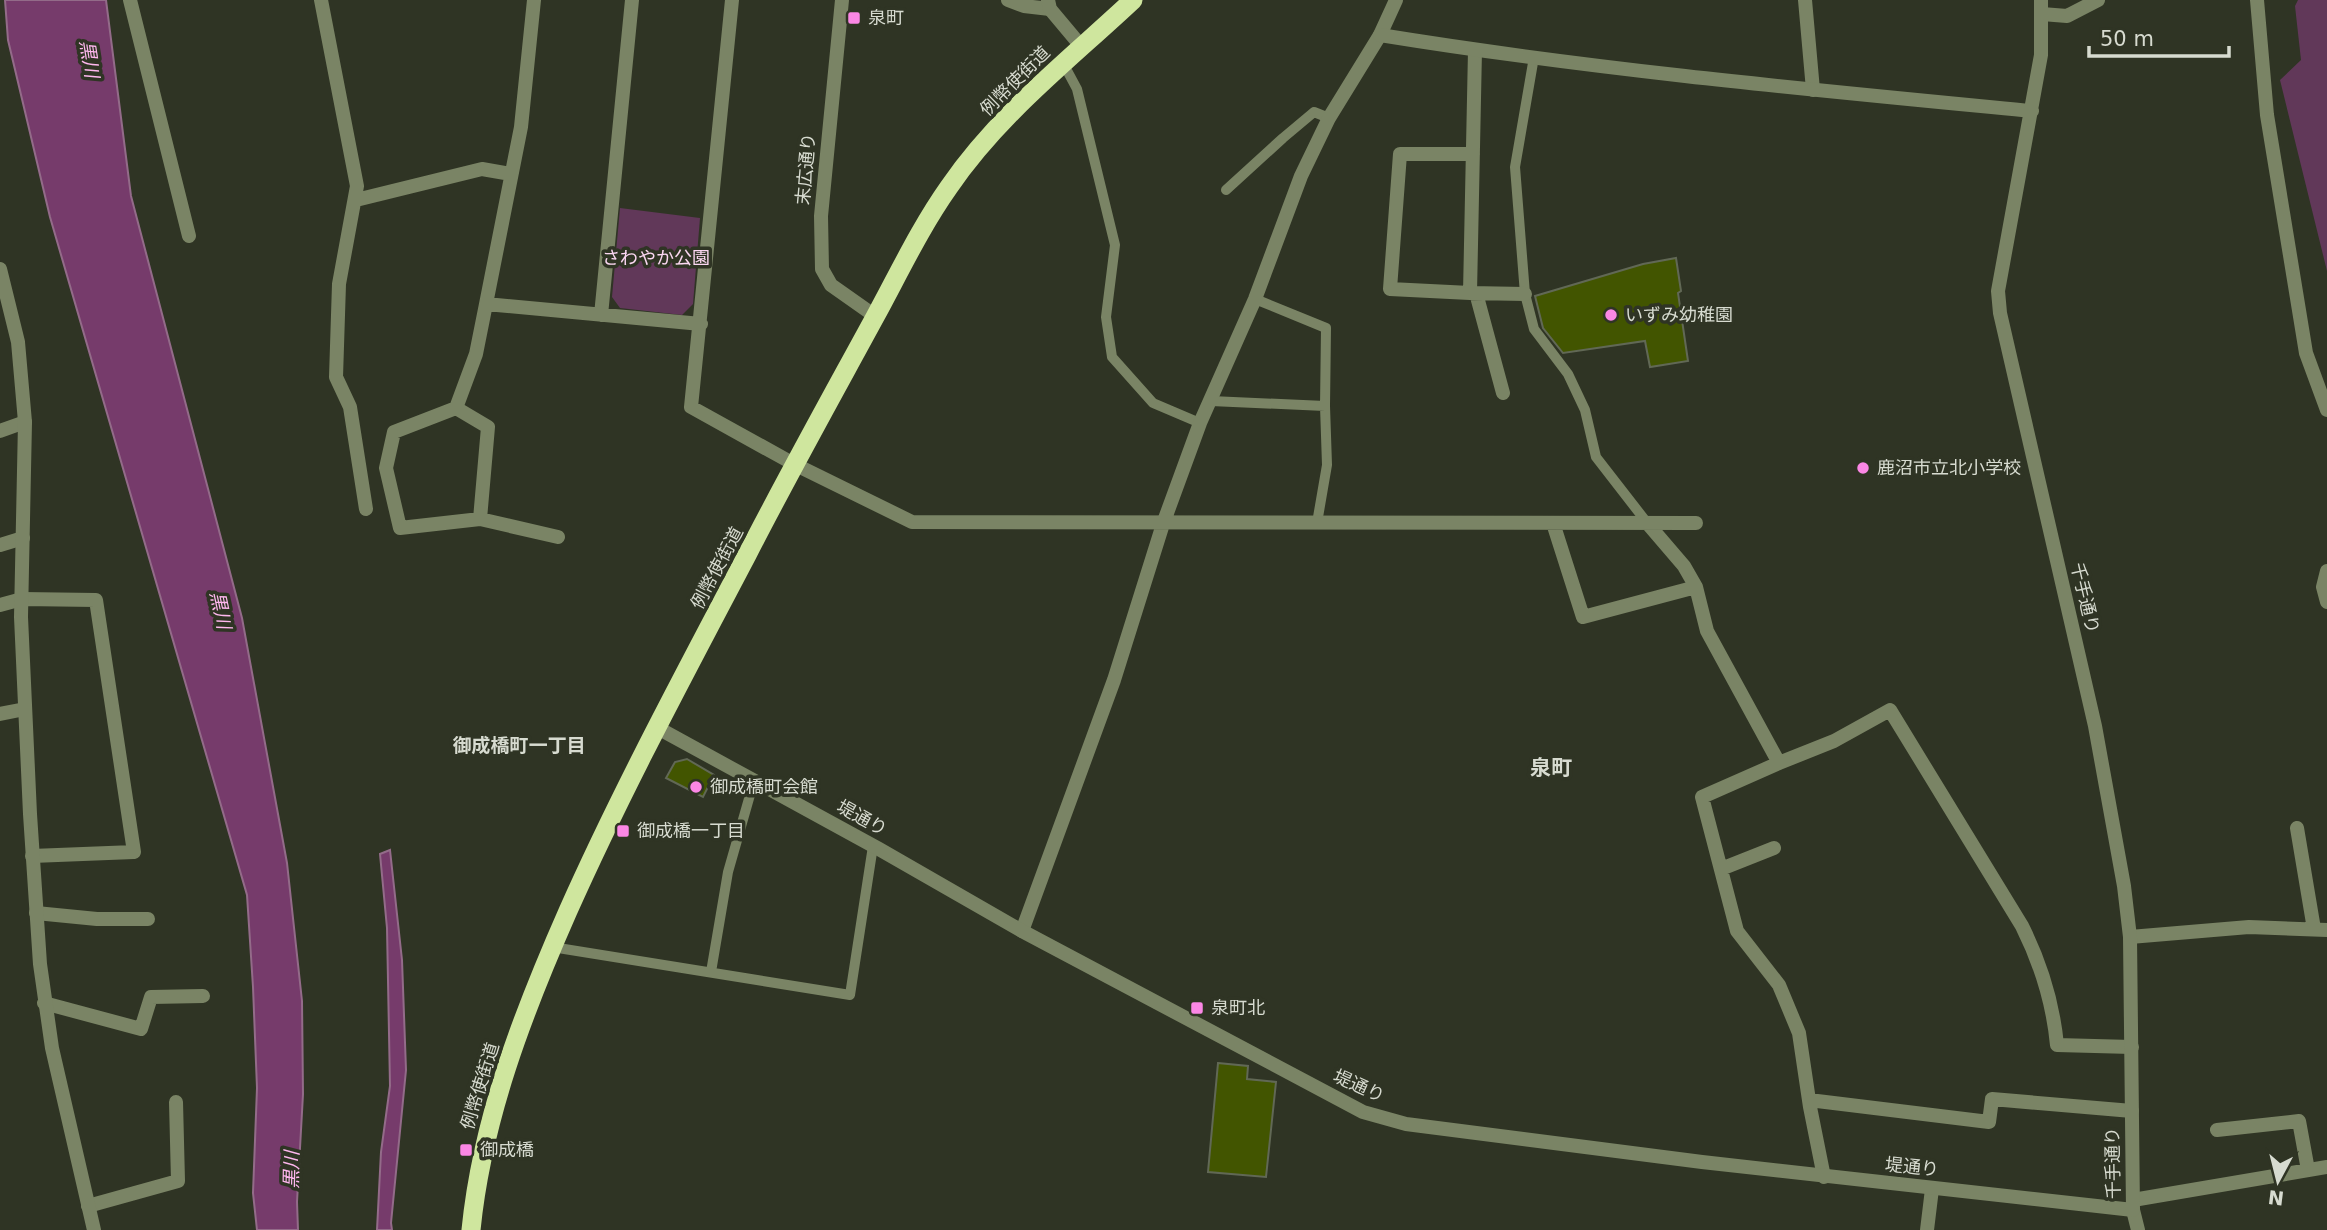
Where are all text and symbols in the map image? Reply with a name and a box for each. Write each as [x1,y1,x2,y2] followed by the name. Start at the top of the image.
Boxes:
[868,7,904,28] place label: 泉町
[846,10,862,26] marker: 泉町
[2089,14,2229,58] scale bar
[2100,27,2154,51] text: 50 m
[76,39,104,81] water label: 黒川
[975,41,1054,120] street label: 例幣使街道
[792,132,819,206] street label: 末広通り
[602,247,710,268] park label: さわやか公園
[1625,304,1733,325] place label: いずみ幼稚園
[1603,307,1619,323] marker: いずみ幼稚園
[1877,457,2021,478] place label: 鹿沼市立北小学校
[1855,460,1871,476] marker: 鹿沼市立北小学校
[686,523,747,612] street label: 例幣使街道
[2067,560,2104,635] street label: 千手通り
[206,589,236,633] water label: 黒川
[452,734,586,756] district label: 御成橋町一丁目
[1530,756,1572,780] district label: 泉町
[710,776,818,797] place label: 御成橋町会館
[688,779,704,795] marker: 御成橋町会館
[834,795,891,840] street label: 堤通り
[637,820,745,841] place label: 御成橋一丁目
[615,823,631,839] marker: 御成橋一丁目
[1211,997,1265,1018] place label: 泉町北
[1189,1000,1205,1016] marker: 泉町北
[456,1040,503,1132] street label: 例幣使街道
[1330,1065,1388,1106] street label: 堤通り
[2101,1127,2124,1199] street label: 千手通り
[480,1139,534,1160] place label: 御成橋
[458,1142,474,1158] marker: 御成橋
[2243,1146,2313,1216] north arrow
[280,1149,302,1189] water label: 黒川
[1884,1153,1940,1180] street label: 堤通り
[2267,1186,2285,1210] text: N

